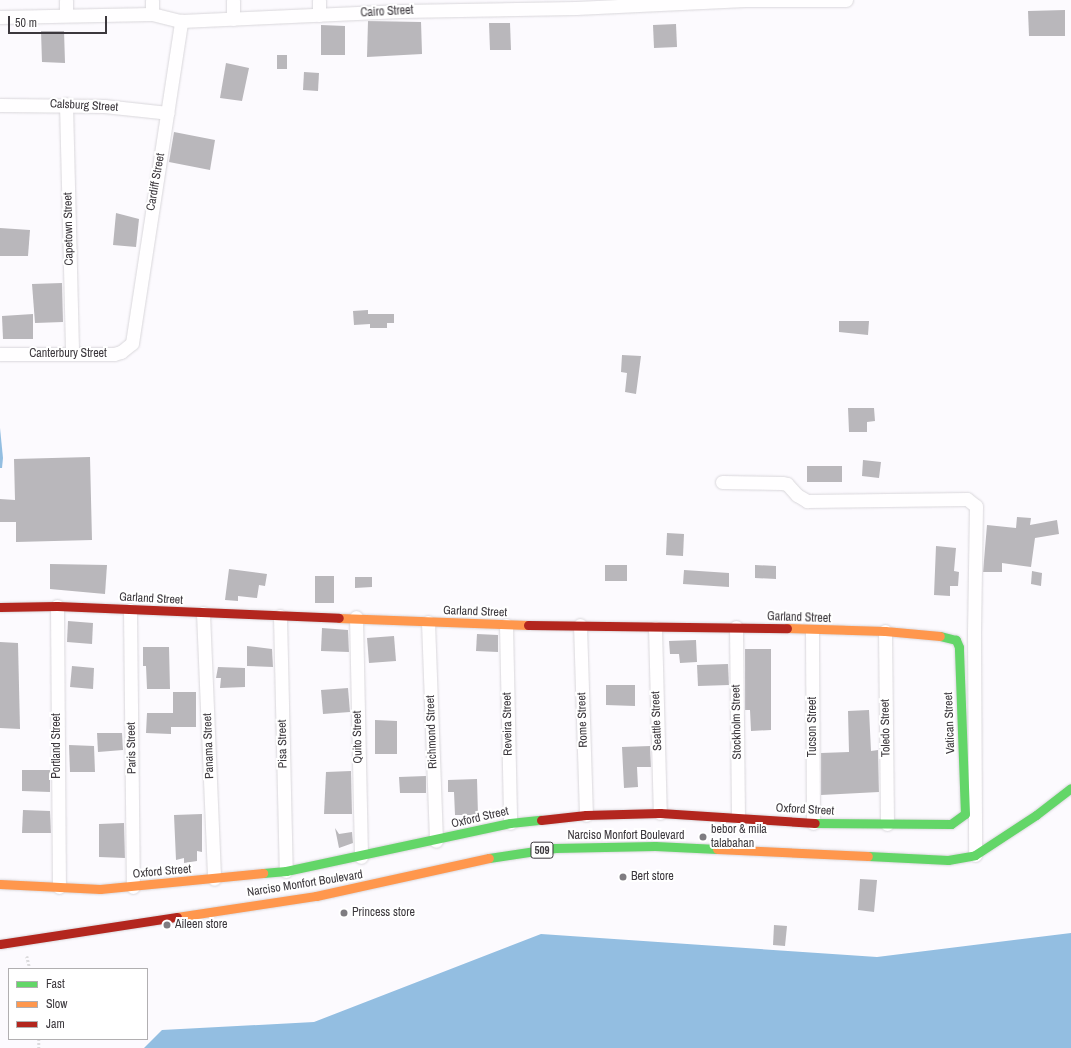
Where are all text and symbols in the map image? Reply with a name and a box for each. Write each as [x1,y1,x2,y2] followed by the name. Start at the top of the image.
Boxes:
[360,3,414,21] street label: Cairo Street
[10,8,109,34] scale bar
[15,15,37,31] text: 50 m
[49,97,119,115] street label: Calsburg Street
[144,152,168,212] street label: Cardiff Street
[61,192,77,266] street label: Capetown Street
[29,347,107,361] street label: Canterbury Street
[119,590,183,608] street label: Garland Street
[443,604,507,620] street label: Garland Street
[767,610,831,626] street label: Garland Street
[729,684,745,760] street label: Stockholm Street
[649,691,665,751] street label: Seattle Street
[500,692,516,756] street label: Reveira Street
[575,692,591,748] street label: Rome Street
[942,692,958,754] street label: Vatican Street
[424,695,440,769] street label: Richmond Street
[806,697,820,757] street label: Tucson Street
[878,699,894,757] street label: Toledo Street
[350,710,366,764] street label: Quito Street
[50,713,64,779] street label: Portland Street
[201,713,217,779] street label: Panama Street
[275,720,291,768] street label: Pisa Street
[124,722,140,774] street label: Paris Street
[775,801,835,819] street label: Oxford Street
[450,804,510,832] street label: Oxford Street
[711,823,767,851] place label: bebor & mila talabahan
[567,829,685,843] street label: Narciso Monfort Boulevard
[698,832,708,842] marker: bebor & mila talabahan
[530,841,554,859] road number: 509
[132,862,192,882] street label: Oxford Street
[246,868,364,900] street label: Narciso Monfort Boulevard
[631,870,674,884] place label: Bert store
[618,872,628,882] marker: Bert store
[352,906,415,920] place label: Princess store
[339,908,349,918] marker: Princess store
[175,918,228,932] place label: Aileen store
[162,920,172,930] marker: Aileen store
[8,968,148,1040] legend
[46,976,65,992] text: Fast
[46,996,67,1012] text: Slow
[46,1016,65,1032] text: Jam

